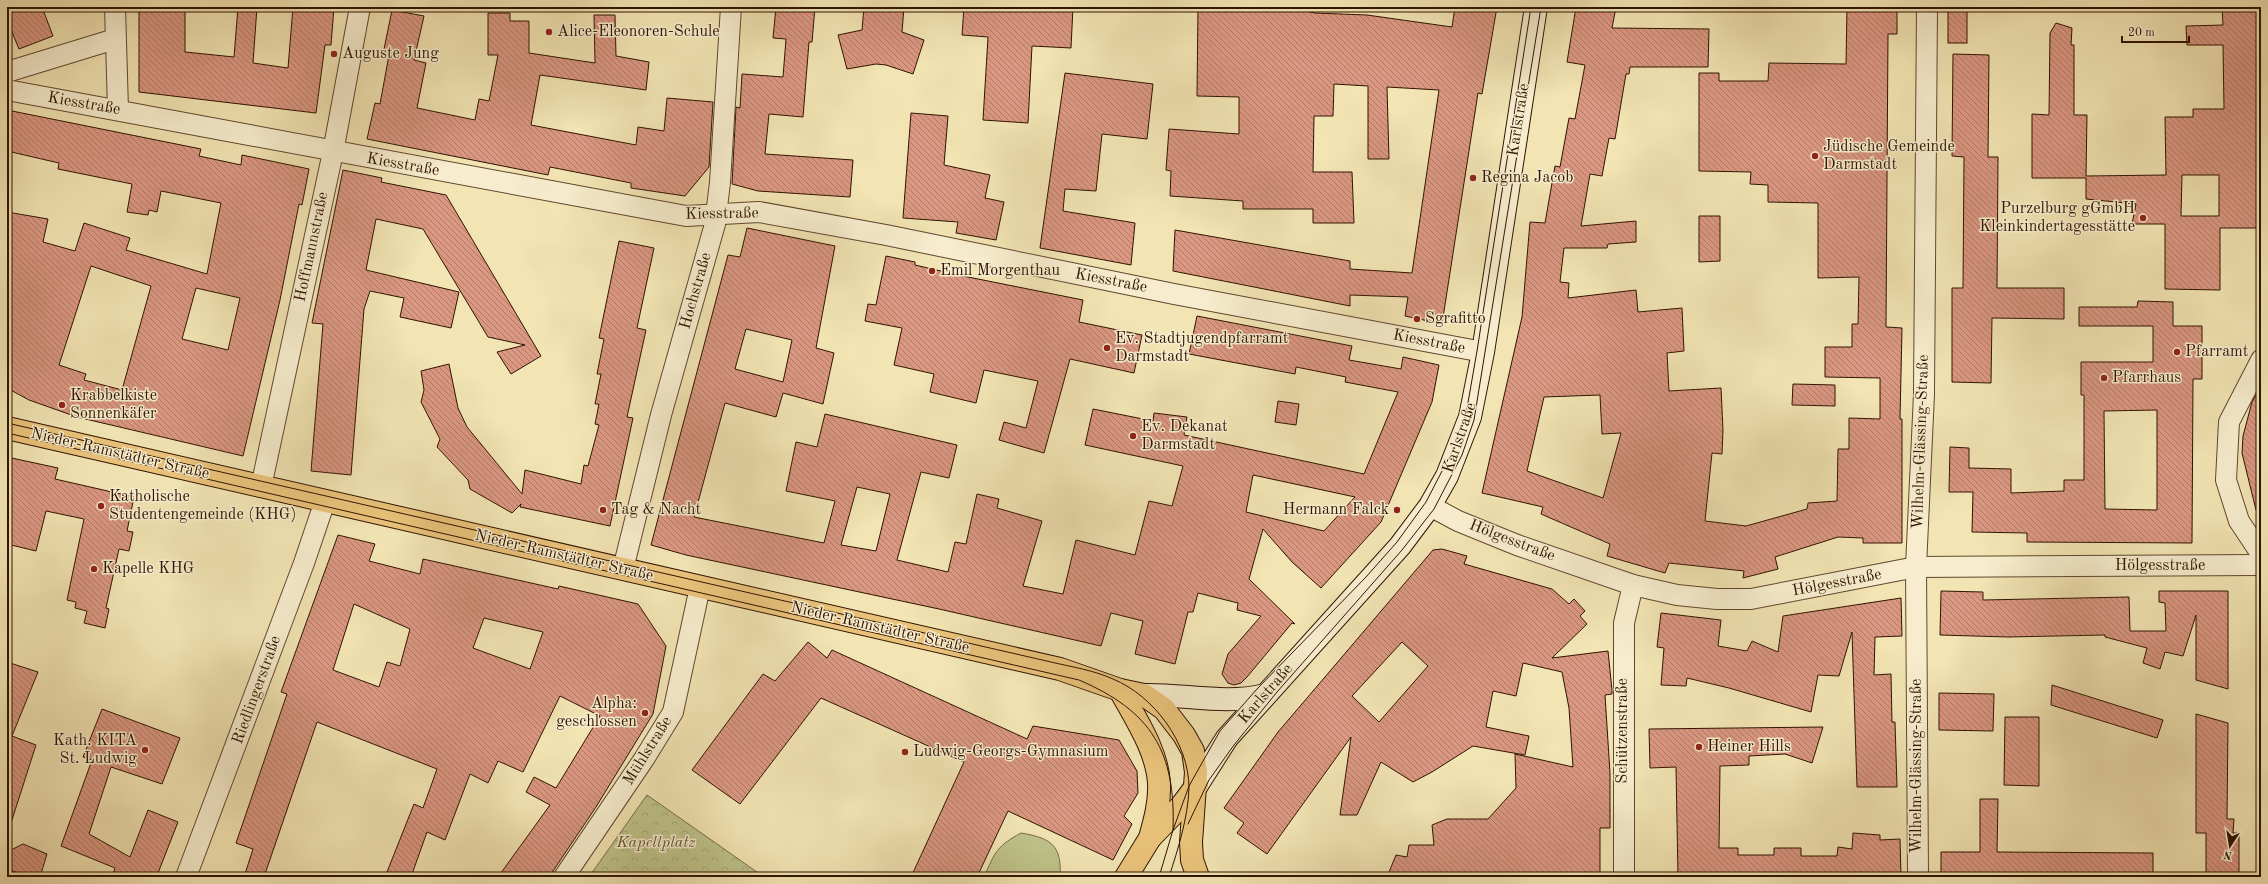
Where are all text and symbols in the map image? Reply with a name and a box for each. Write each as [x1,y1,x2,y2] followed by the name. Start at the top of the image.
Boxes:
[2122,18,2189,44] scale bar
[557,24,720,40] place label: Alice-Eleonoren-Schule
[544,27,554,37] marker: Alice-Eleonoren-Schule
[2128,27,2155,39] text: 20 m
[342,46,439,62] place label: Auguste Jung
[329,49,339,59] marker: Auguste Jung
[1505,82,1533,158] street label: Karlstraße
[46,90,122,118] street label: Kiesstraße
[1823,139,1955,173] place label: Jüdische Gemeinde Darmstadt
[365,151,441,179] street label: Kiesstraße
[1810,151,1820,161] marker: Jüdische Gemeinde Darmstadt
[1481,170,1573,186] place label: Regina Jacob
[1468,173,1478,183] marker: Regina Jacob
[293,191,331,303] street label: Hoffmannstraße
[1979,201,2135,235] place label: Purzelburg gGmbH Kleinkindertagesstätte
[685,205,759,223] street label: Kiesstraße
[2138,213,2148,223] marker: Purzelburg gGmbH Kleinkindertagesstätte
[677,251,715,331] street label: Hochstraße
[940,263,1061,279] place label: Emil Morgenthau
[927,266,937,276] marker: Emil Morgenthau
[1073,266,1149,296] street label: Kiesstraße
[1425,311,1486,327] place label: Sgrafitto
[1412,314,1422,324] marker: Sgrafitto
[1391,327,1467,357] street label: Kiesstraße
[1115,331,1289,365] place label: Ev. Stadtjugendpfarramt Darmstadt
[1102,343,1112,353] marker: Ev. Stadtjugendpfarramt Darmstadt
[2185,344,2249,360] place label: Pfarramt
[2172,347,2182,357] marker: Pfarramt
[1910,354,1932,530] street label: Wilhelm-Glässing-Straße
[2112,370,2181,386] place label: Pfarrhaus
[2099,373,2109,383] marker: Pfarrhaus
[70,388,157,422] place label: Krabbelkiste Sonnenkäfer
[57,400,67,410] marker: Krabbelkiste Sonnenkäfer
[1440,401,1480,475] street label: Karlstraße
[1141,419,1228,453] place label: Ev. Dekanat Darmstadt
[29,426,211,482] street label: Nieder-Ramstädter Straße
[1128,431,1138,441] marker: Ev. Dekanat Darmstadt
[109,489,296,523] place label: Katholische Studentengemeinde (KHG)
[96,501,106,511] marker: Katholische Studentengemeinde (KHG)
[611,502,702,518] place label: Tag & Nacht
[1283,502,1389,518] place label: Hermann Falck
[598,505,608,515] marker: Tag & Nacht
[1392,505,1402,515] marker: Hermann Falck
[1467,517,1557,565] street label: Hölgesstraße
[473,528,655,584] street label: Nieder-Ramstädter Straße
[2115,558,2205,574] street label: Hölgesstraße
[102,561,195,577] place label: Kapelle KHG
[89,564,99,574] marker: Kapelle KHG
[1791,567,1883,599] street label: Hölgesstraße
[789,600,971,656] street label: Nieder-Ramstädter Straße
[230,634,284,746] street label: Riedlingerstraße
[1236,661,1296,727] street label: Karlstraße
[1615,678,1631,784] street label: Schützenstraße
[1909,679,1925,853] street label: Wilhelm-Glässing-Straße
[556,696,637,730] place label: Alpha: geschlossen
[640,708,650,718] marker: Alpha: geschlossen
[621,714,675,788] street label: Mühlstraße
[53,733,137,767] place label: Kath. KITA St. Ludwig
[1707,739,1791,755] place label: Heiner Hills
[1694,742,1704,752] marker: Heiner Hills
[913,744,1109,760] place label: Ludwig-Georgs-Gymnasium
[140,745,150,755] marker: Kath. KITA St. Ludwig
[900,747,910,757] marker: Ludwig-Georgs-Gymnasium
[2210,826,2250,866] north arrow
[615,835,696,851] park label: Kapellplatz
[2222,848,2233,861] text: N

